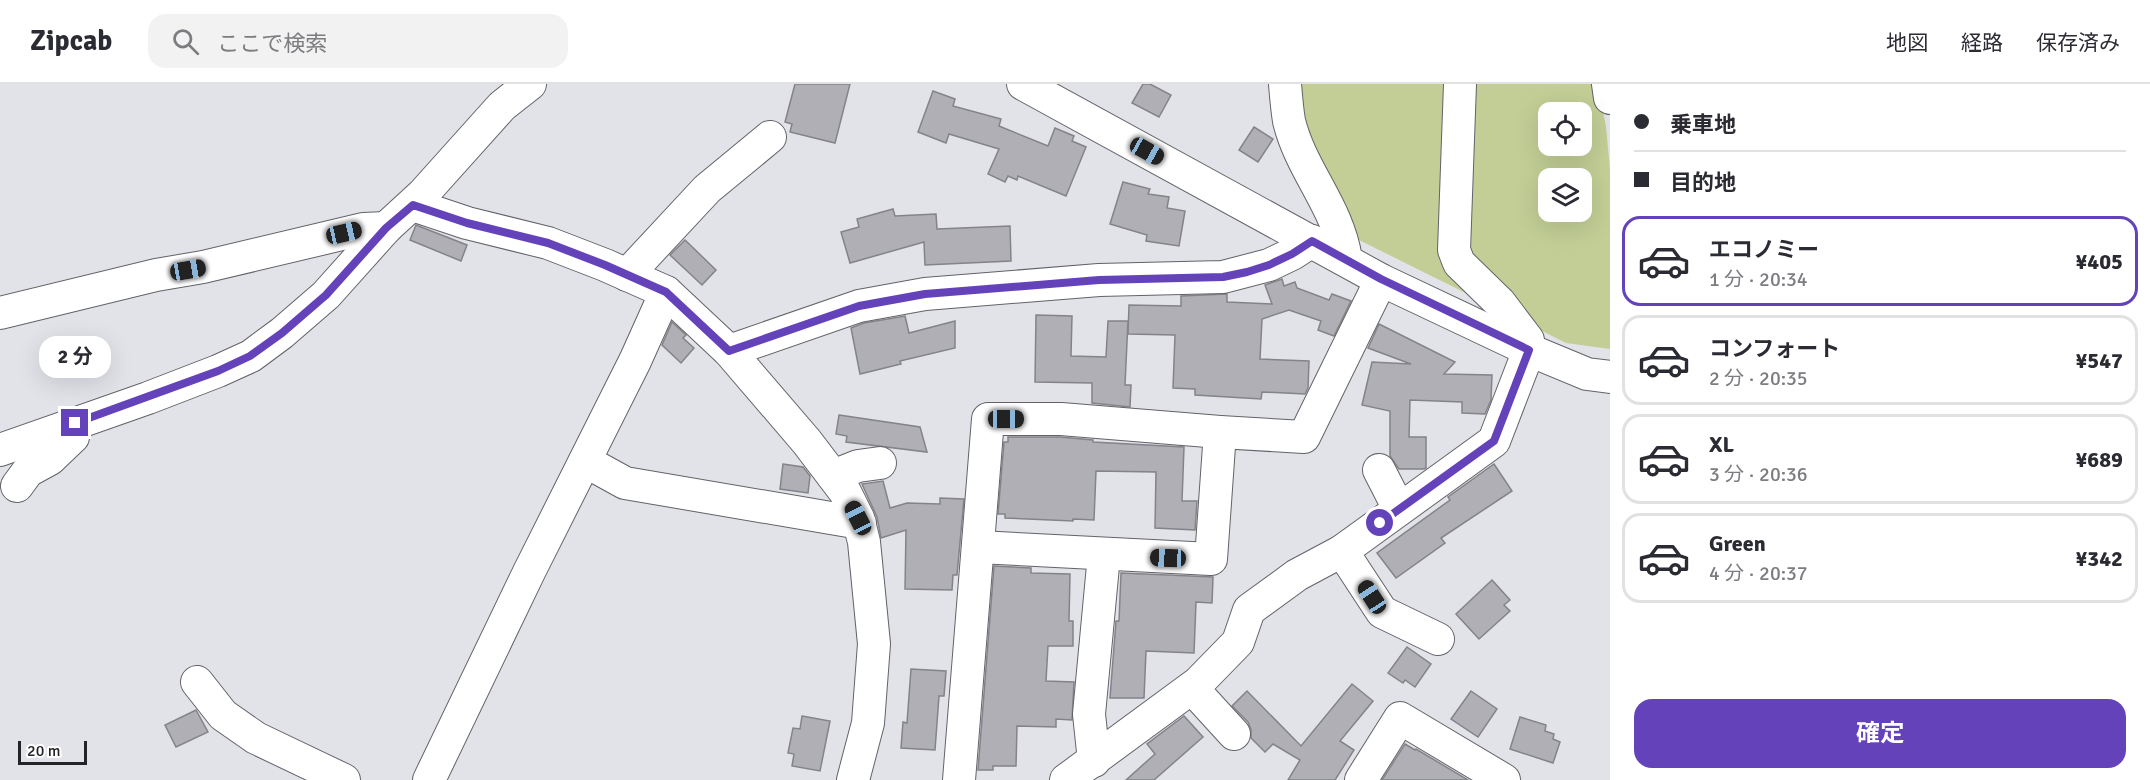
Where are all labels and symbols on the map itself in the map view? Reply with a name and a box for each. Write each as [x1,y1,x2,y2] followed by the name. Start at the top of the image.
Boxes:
[1127,134,1167,168] car
[324,220,364,246] car
[169,258,207,282] car
[39,336,111,378] callout: 2 分
[61,409,88,436] route end
[988,410,1024,428] car
[842,498,874,538] car
[1366,509,1393,536] route start
[1150,548,1186,568] car
[1355,577,1389,617] car
[18,738,87,766] scale bar

